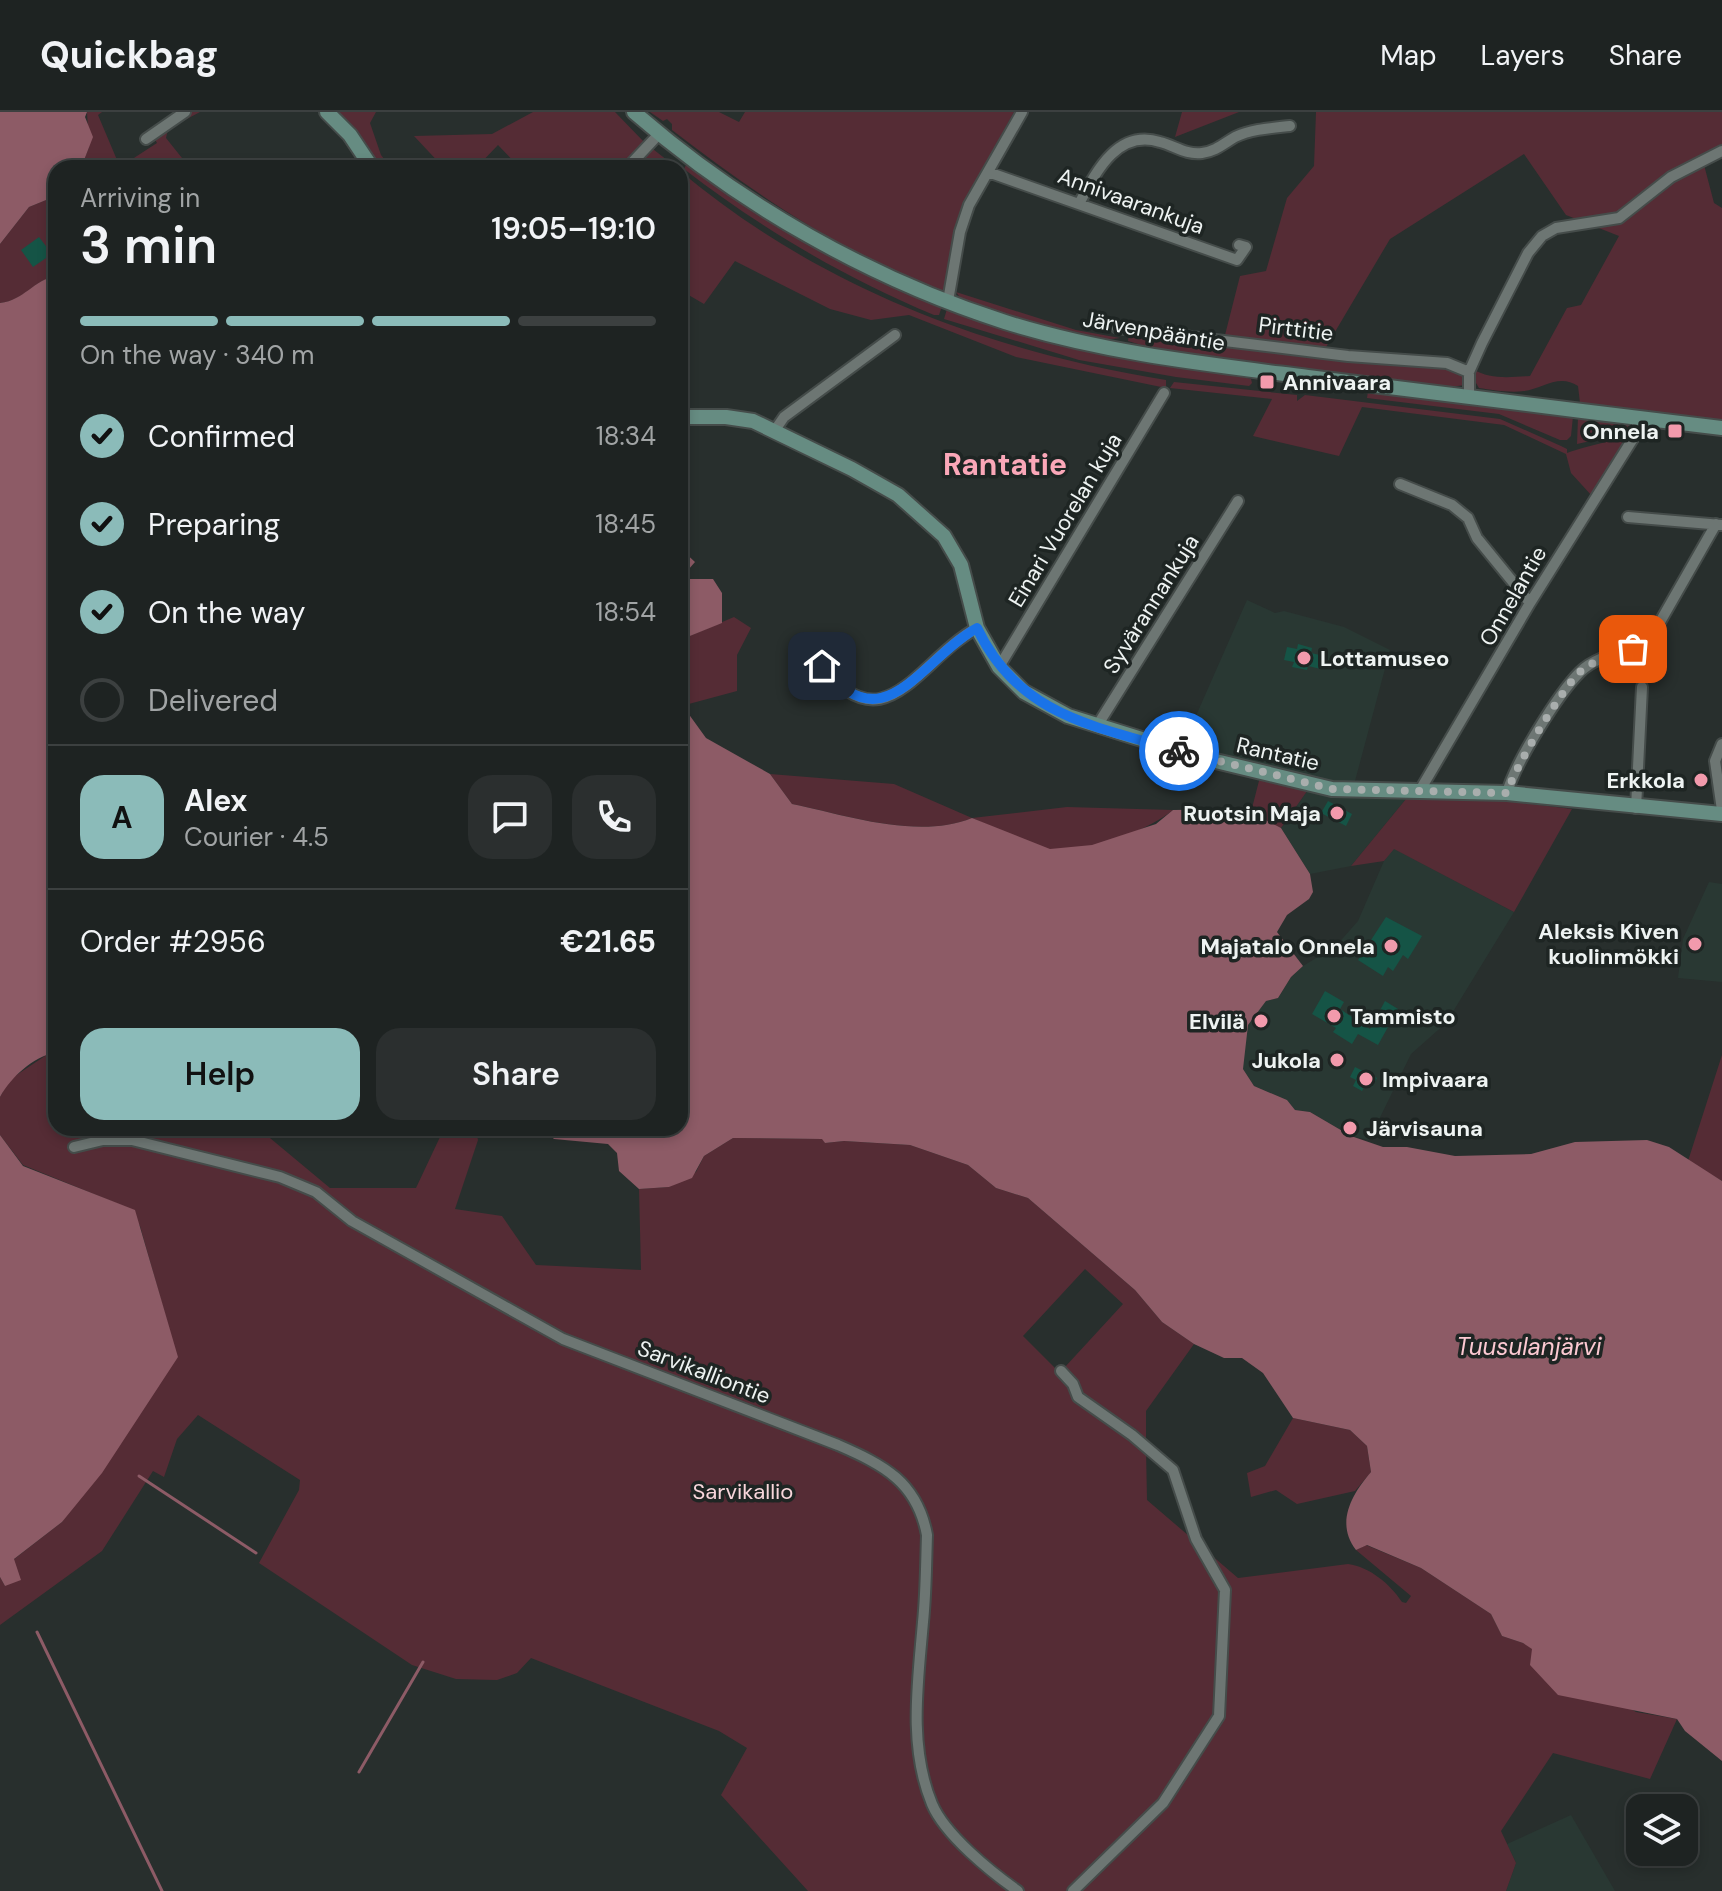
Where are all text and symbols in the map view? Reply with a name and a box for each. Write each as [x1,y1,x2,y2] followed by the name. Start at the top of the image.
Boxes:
[40,30,218,80] text: Quickbag
[1380,37,1437,74] text: Map
[1481,37,1565,74] text: Layers
[1609,37,1682,74] text: Share
[1054,161,1208,241] street label: Annivaarankuja
[80,181,200,215] text: Arriving in
[491,209,656,248] text: 19:05–19:10
[80,211,217,279] text: 3 min
[1081,304,1227,358] street label: Järvenpääntie
[1257,310,1335,348] street label: Pirttitie
[80,338,314,372] text: On the way · 340 m
[1283,368,1391,397] place label: Annivaara
[1258,373,1276,391] marker: Annivaara
[80,414,124,458] icon: check
[148,417,295,456] text: Confirmed
[1583,417,1659,446] place label: Onnela
[596,419,656,453] text: 18:34
[1666,422,1684,440] marker: Onnela
[1002,428,1128,612] street label: Einari Vuorelan kuja
[943,445,1067,484] district label: Rantatie
[80,502,124,546] icon: check
[148,505,280,544] text: Preparing
[595,507,656,541] text: 18:45
[1097,529,1205,679] street label: Syvärannankuja
[1473,541,1553,651] street label: Onnelantie
[80,590,124,634] icon: check
[148,593,305,632] text: On the way
[595,595,656,629] text: 18:54
[1599,615,1667,683] pin
[1611,627,1655,671] icon: bag
[788,632,856,700] pin
[800,644,844,688] icon: home
[1320,644,1449,673] place label: Lottamuseo
[1295,649,1313,667] marker: Lottamuseo
[148,681,278,720] text: Delivered
[1139,711,1219,791] courier
[1157,729,1201,773] icon: bike
[1234,730,1322,778] street label: Rantatie
[1606,766,1685,795] place label: Erkkola
[1692,771,1710,789] marker: Erkkola
[468,775,552,859] button: chat
[572,775,656,859] button: phone
[184,781,247,820] text: Alex
[111,798,133,837] text: A
[1183,799,1321,828] place label: Ruotsin Maja
[1328,804,1346,822] marker: Ruotsin Maja
[184,820,329,854] text: Courier · 4.5
[1538,917,1679,971] place label: Aleksis Kiven kuolinmökki
[80,922,266,961] text: Order #2956
[560,922,656,961] text: €21.65
[1201,932,1375,961] place label: Majatalo Onnela
[1686,935,1704,953] marker: Aleksis Kiven kuolinmökki
[1382,937,1400,955] marker: Majatalo Onnela
[1350,1002,1456,1031] place label: Tammisto
[1189,1007,1245,1036] place label: Elvilä
[1325,1007,1343,1025] marker: Tammisto
[1252,1012,1270,1030] marker: Elvilä
[80,1028,360,1120] button: Help
[376,1028,656,1120] button: Share
[1252,1046,1321,1075] place label: Jukola
[1328,1051,1346,1069] marker: Jukola
[1382,1065,1489,1094] place label: Impivaara
[1357,1070,1375,1088] marker: Impivaara
[1366,1114,1483,1143] place label: Järvisauna
[1341,1119,1359,1137] marker: Järvisauna
[1456,1331,1603,1362] water label: Tuusulanjärvi
[634,1333,774,1411] street label: Sarvikalliontie
[693,1477,793,1506] park label: Sarvikallio
[1626,1794,1698,1866] map controls
[1626,1794,1698,1866] button: layers

